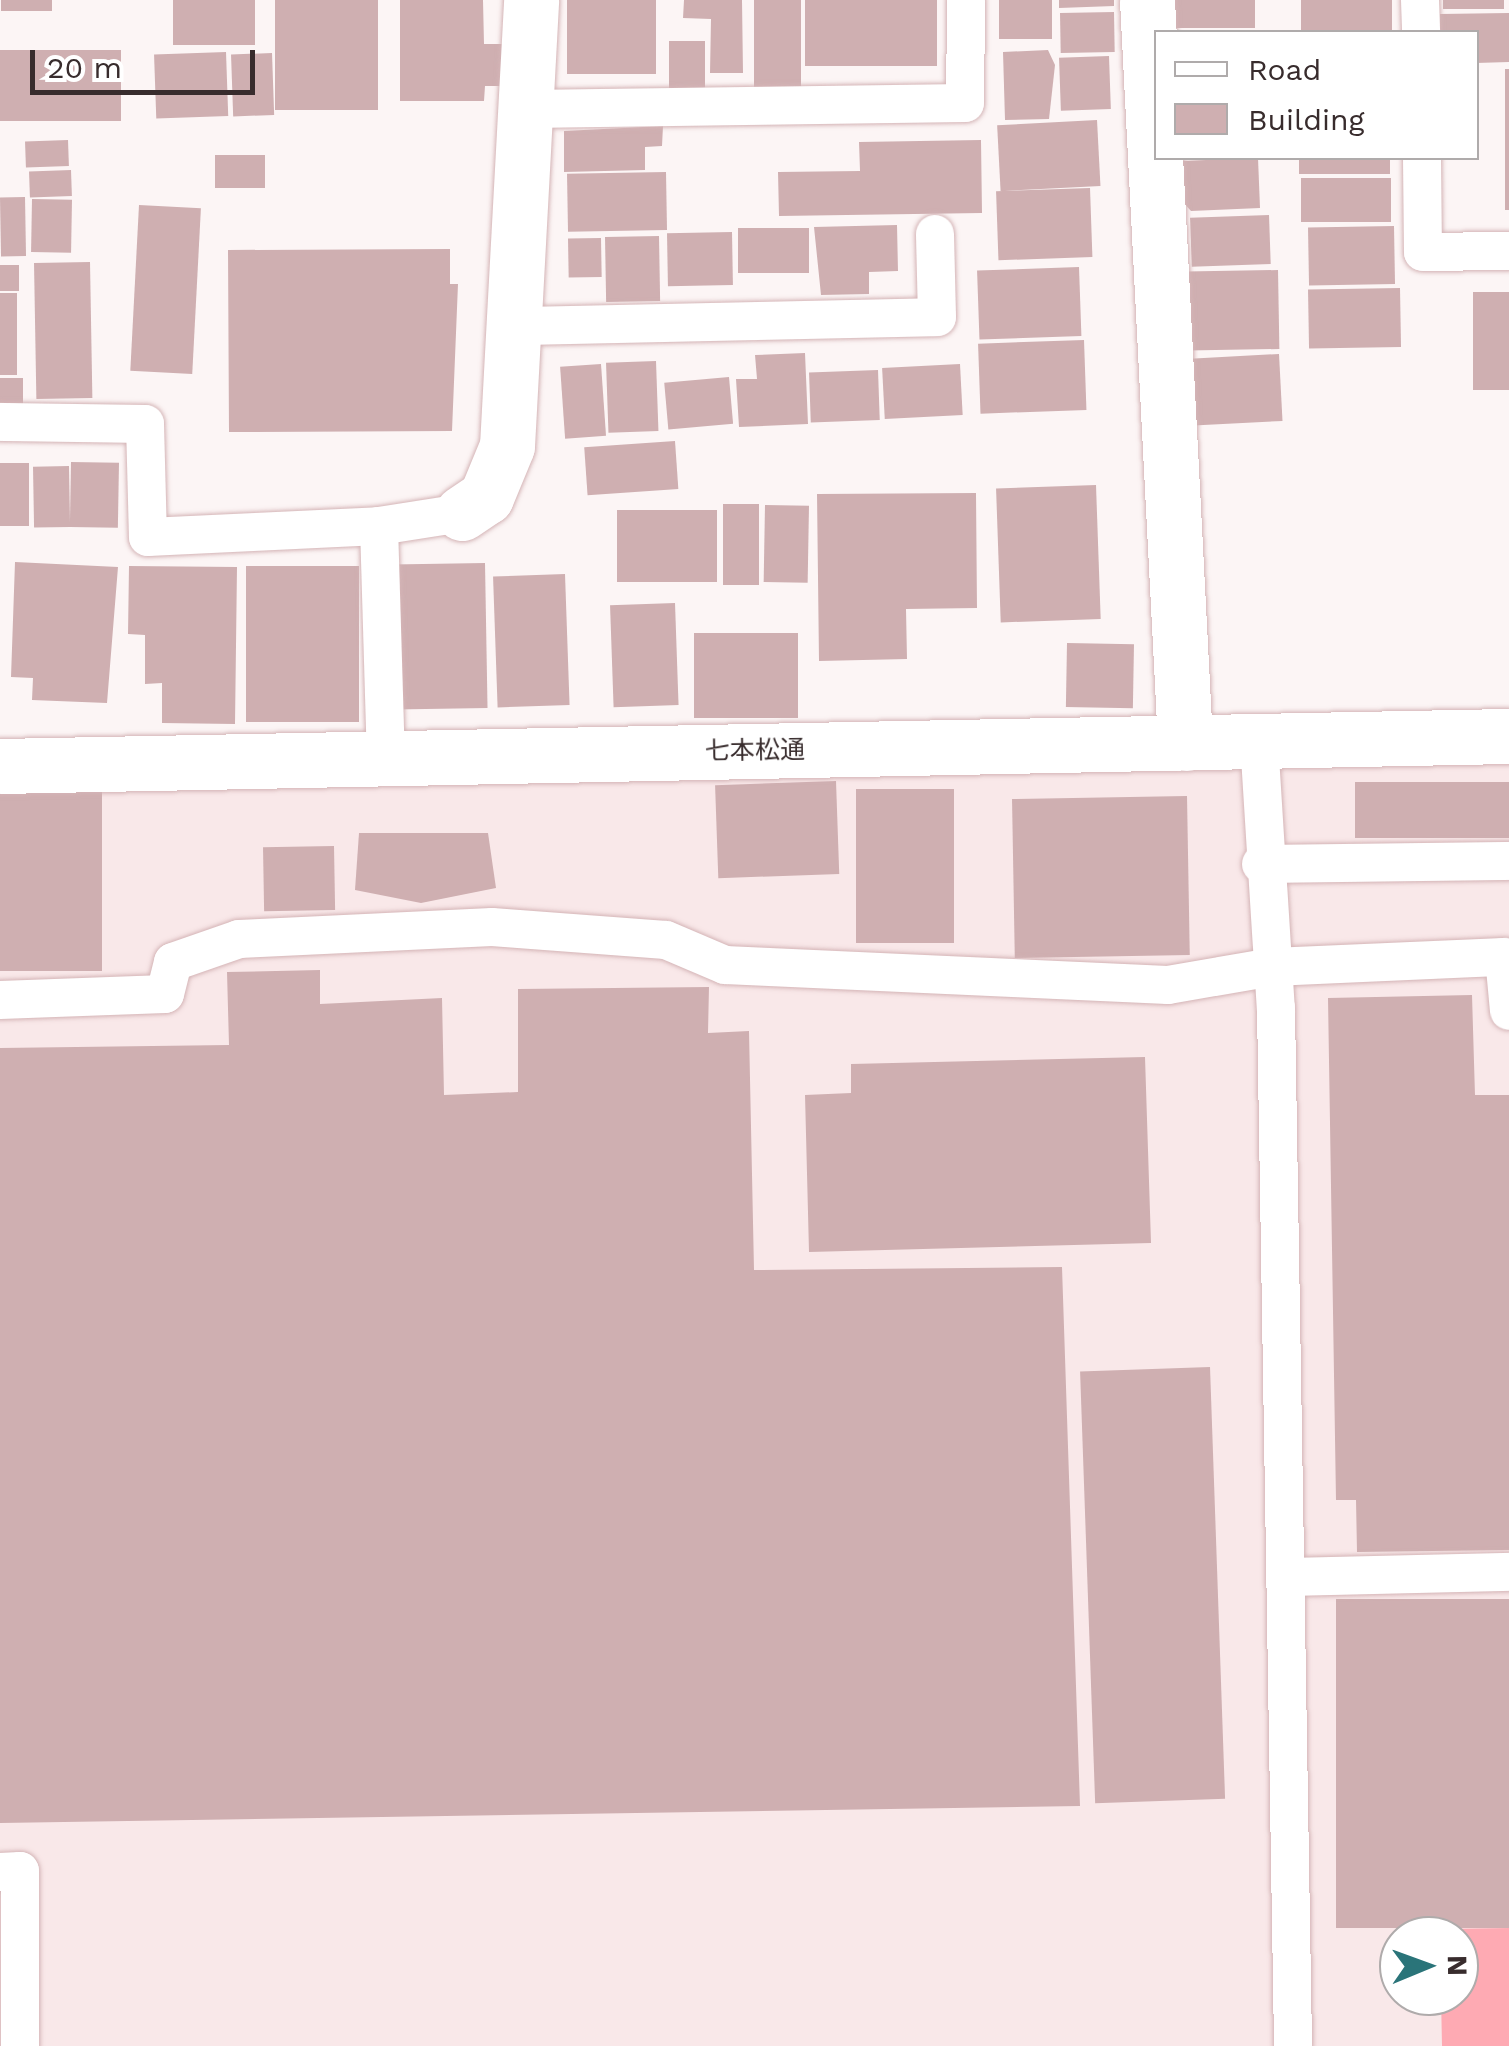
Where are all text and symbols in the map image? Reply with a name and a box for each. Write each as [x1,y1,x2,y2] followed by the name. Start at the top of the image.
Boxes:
[35,30,260,92] scale bar
[1154,30,1479,160] legend
[47,50,122,85] text: 20 m
[1248,52,1321,87] text: Road
[1248,102,1365,137] text: Building
[705,735,805,767] street label: 七本松通
[1379,1916,1479,2016] north arrow
[1441,1955,1474,1976] text: N

